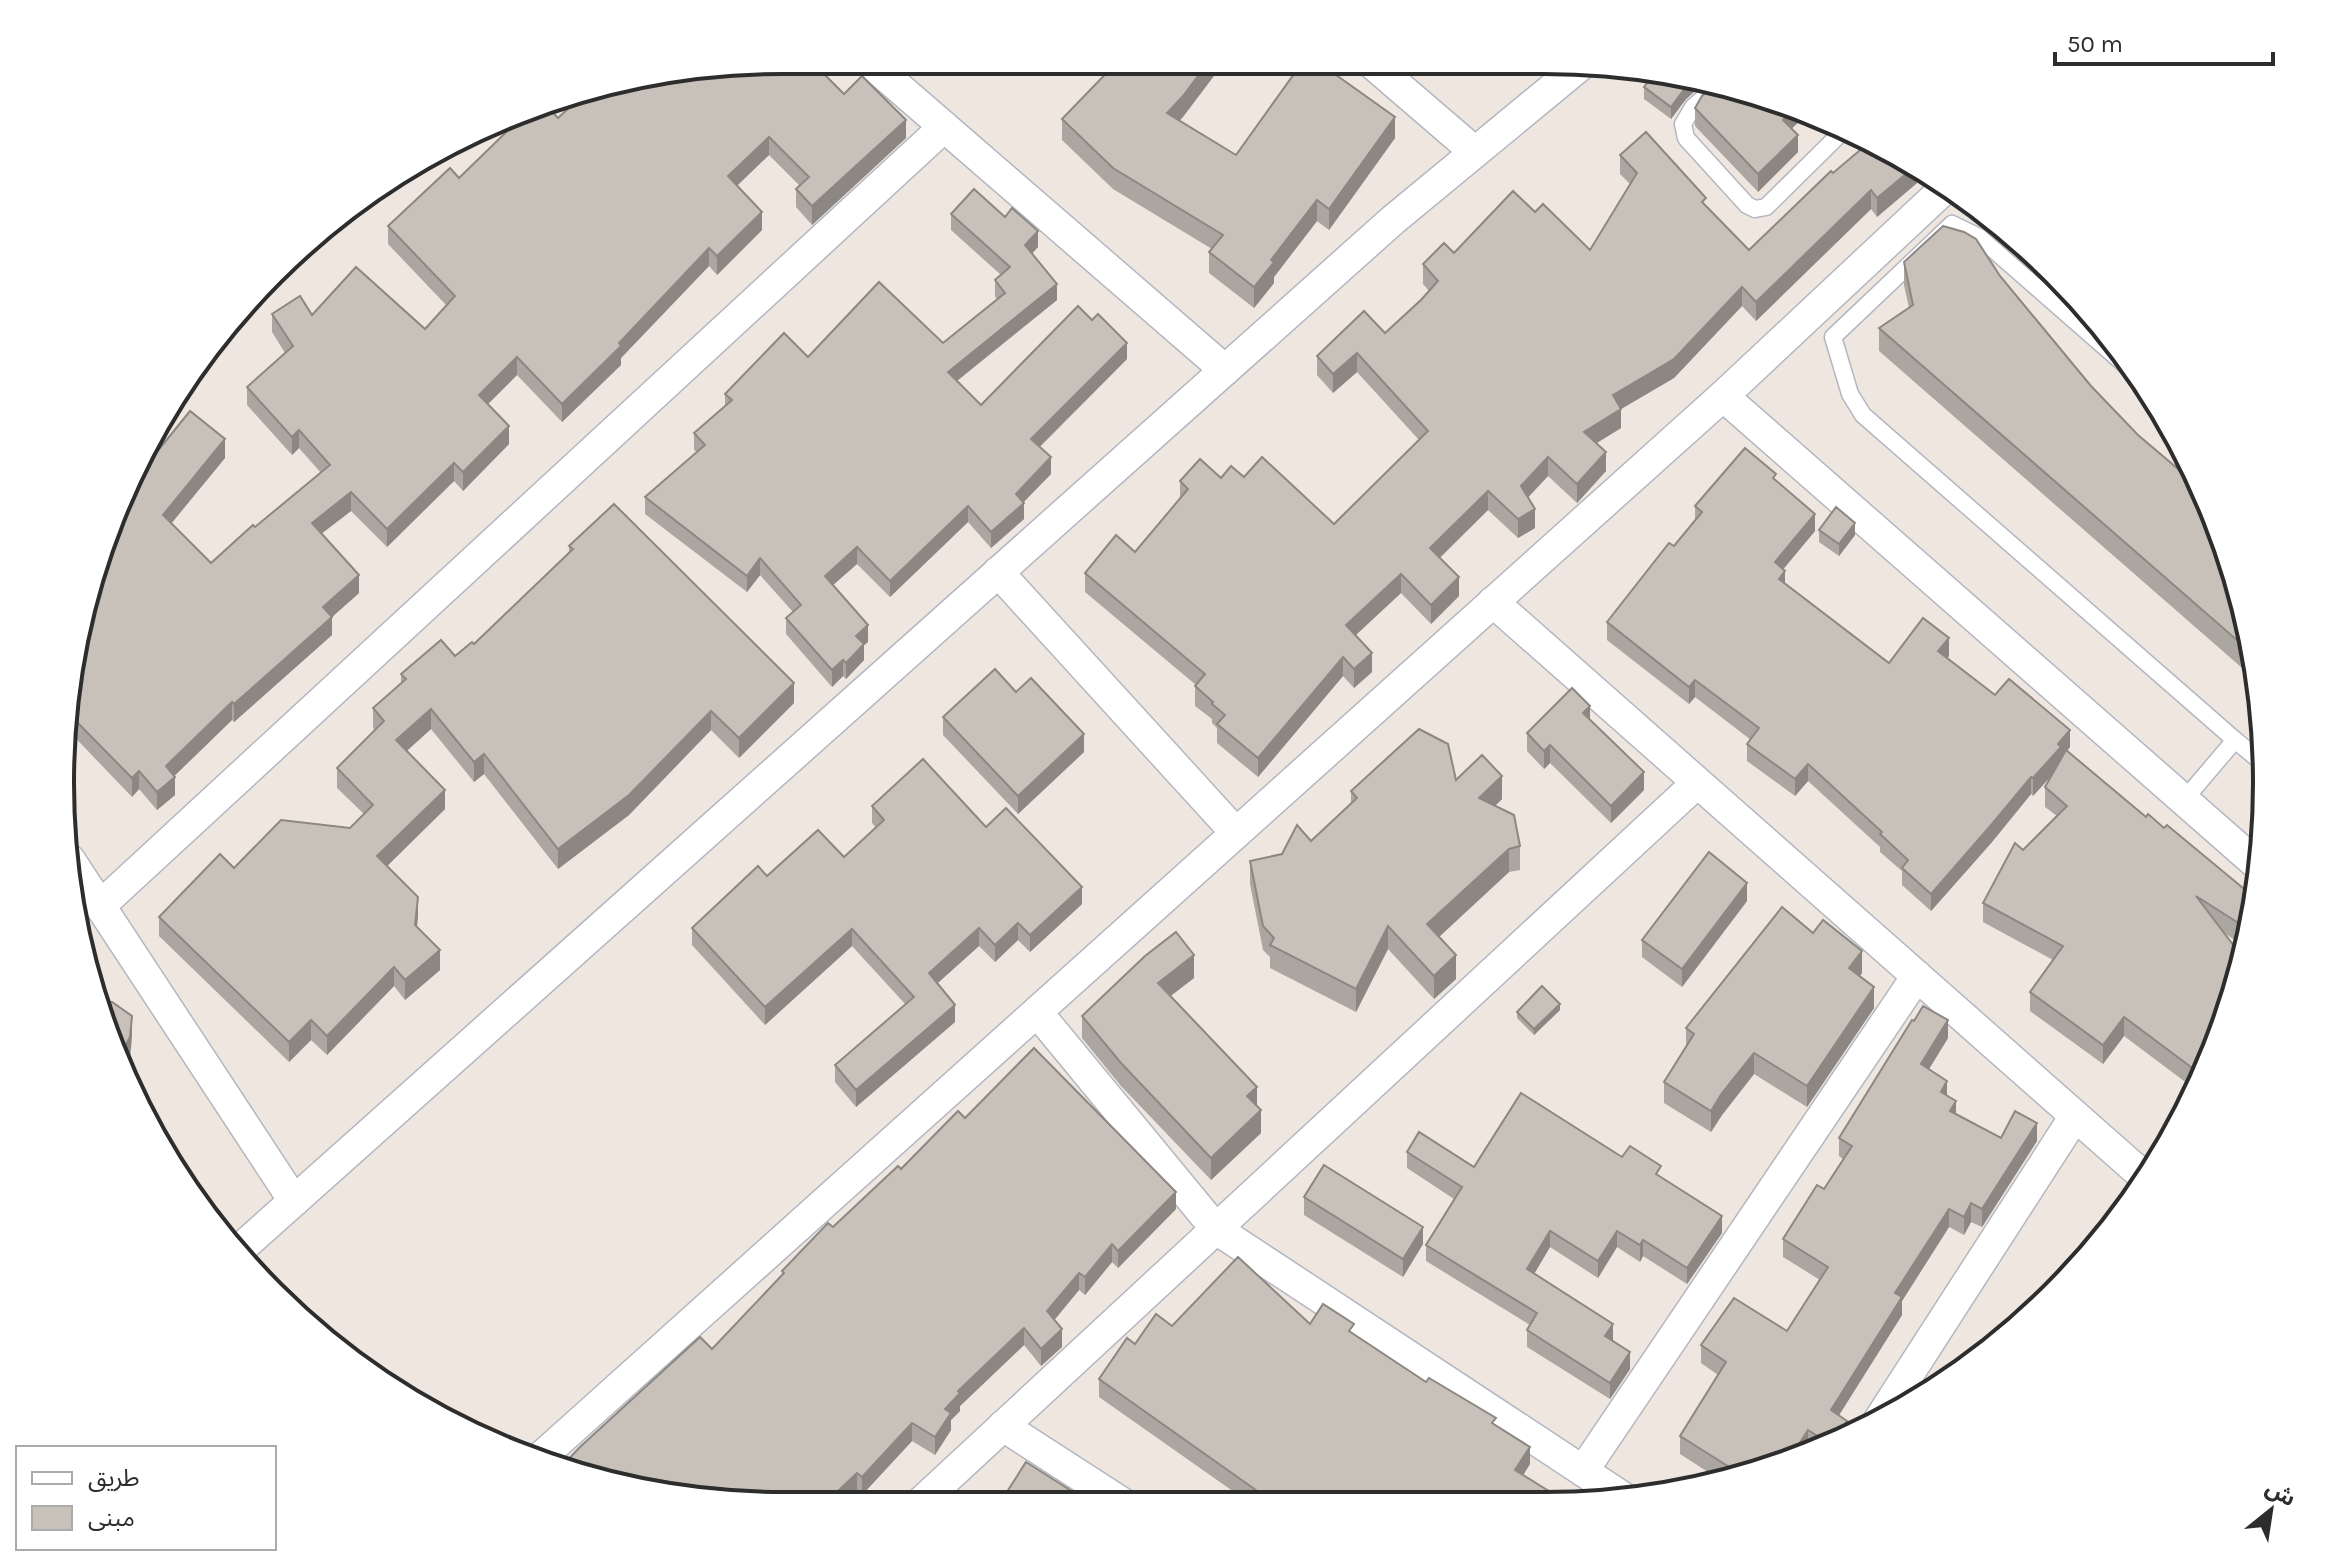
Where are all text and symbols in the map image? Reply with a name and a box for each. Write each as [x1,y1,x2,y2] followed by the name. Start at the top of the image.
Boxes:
[2055,16,2273,66] scale bar
[2067,30,2123,58] text: 50 m
[16,1446,276,1550] legend
[88,1464,140,1493] text: طريق
[2231,1470,2311,1550] north arrow
[2261,1475,2300,1512] text: ش
[88,1504,135,1532] text: مبنى

